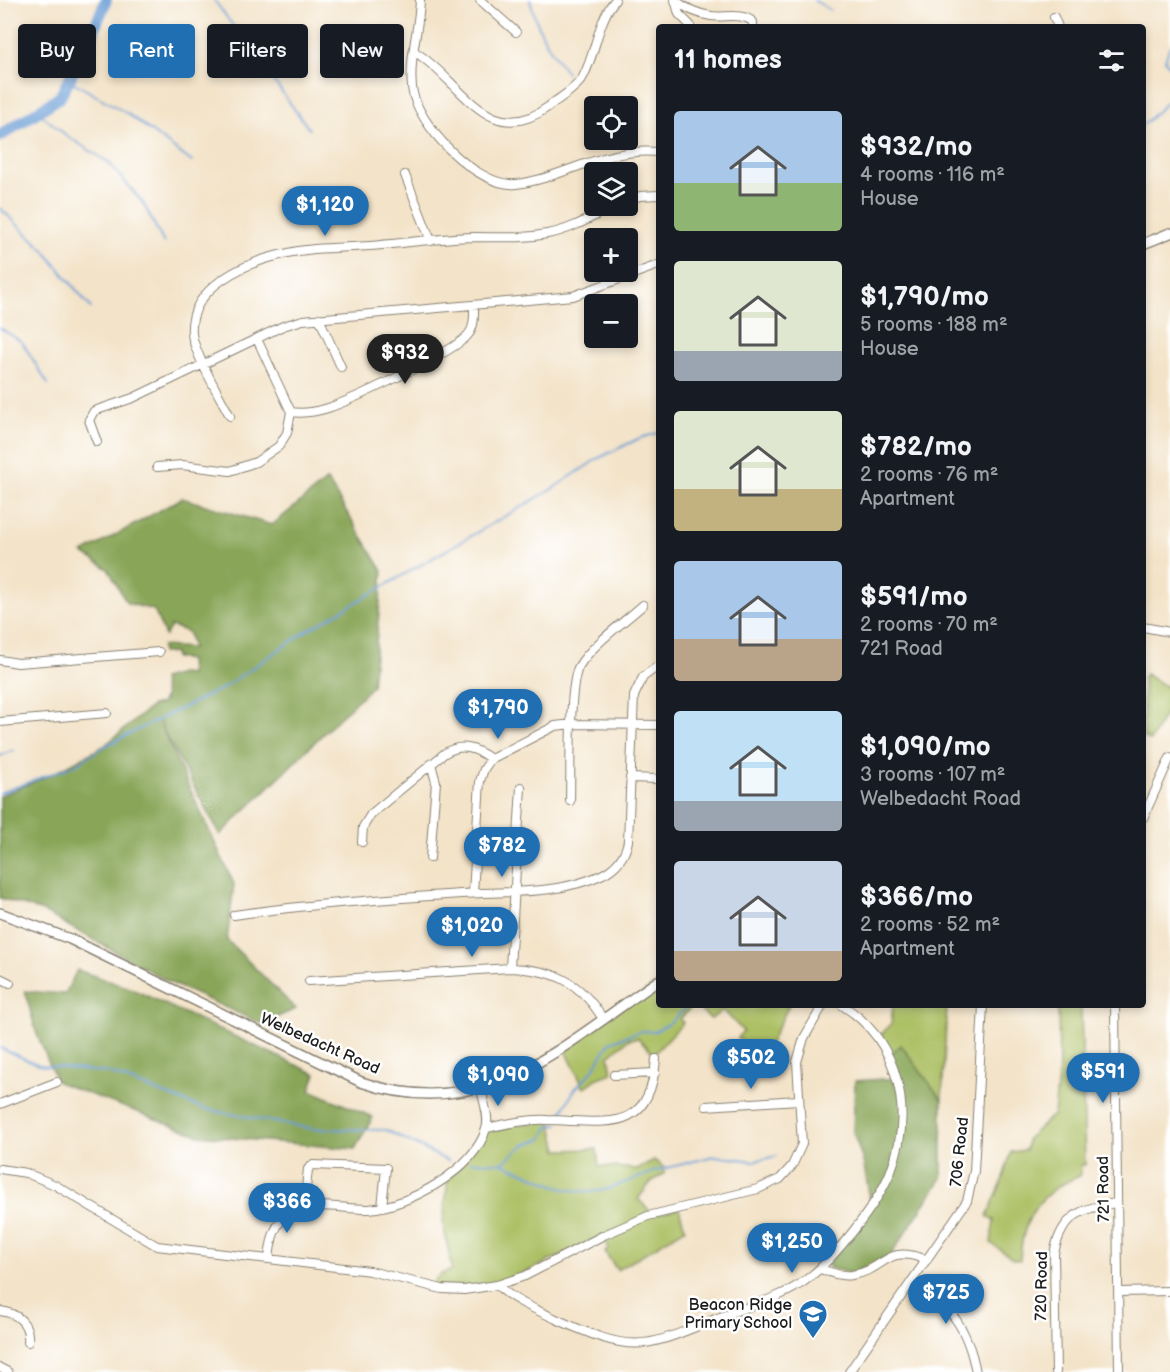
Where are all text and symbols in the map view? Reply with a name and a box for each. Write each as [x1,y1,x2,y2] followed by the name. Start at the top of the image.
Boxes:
[18,24,96,78] chip: Buy
[108,24,195,78] chip: Rent
[207,24,308,78] chip: Filters
[320,24,404,78] chip: New
[1095,44,1128,77] icon: filters
[674,45,782,76] text: 11 homes
[584,96,638,348] map controls
[584,96,638,150] button: locate
[860,132,972,163] text: $932/mo
[722,135,794,207] icon: home
[584,162,638,216] button: layers
[860,163,1005,187] text: 4 rooms · 116 m²
[276,186,374,237] pin: $1,120
[860,187,919,211] text: House
[296,193,354,217] text: $1,120
[584,228,638,282] button: +
[860,282,989,313] text: $1,790/mo
[722,285,794,357] icon: home
[584,294,638,348] button: −
[860,313,1008,337] text: 5 rooms · 188 m²
[369,334,441,385] pin: $932
[860,337,919,361] text: House
[381,341,429,365] text: $932
[860,432,972,463] text: $782/mo
[722,435,794,507] icon: home
[860,463,998,487] text: 2 rooms · 76 m²
[860,487,955,511] text: Apartment
[860,582,967,613] text: $591/mo
[722,585,794,657] icon: home
[860,613,998,637] text: 2 rooms · 70 m²
[860,637,943,661] text: 721 Road
[449,689,547,740] pin: $1,790
[467,696,529,720] text: $1,790
[860,732,991,763] text: $1,090/mo
[722,735,794,807] icon: home
[860,763,1005,787] text: 3 rooms · 107 m²
[860,787,1021,811] text: Welbedacht Road
[466,827,538,878] pin: $782
[478,834,526,858] text: $782
[860,882,973,913] text: $366/mo
[722,885,794,957] icon: home
[423,907,521,958] pin: $1,020
[860,913,1000,937] text: 2 rooms · 52 m²
[441,914,503,938] text: $1,020
[860,937,955,961] text: Apartment
[257,1009,383,1079] street label: Welbedacht Road
[715,1039,787,1090] pin: $502
[726,1046,776,1070] text: $502
[1067,1053,1139,1104] pin: $591
[449,1056,547,1107] pin: $1,090
[1081,1060,1125,1084] text: $591
[467,1063,529,1087] text: $1,090
[947,1116,973,1188] street label: 706 Road
[1094,1156,1114,1222] street label: 721 Road
[251,1183,323,1234] pin: $366
[262,1190,312,1214] text: $366
[743,1223,841,1274] pin: $1,250
[761,1230,823,1254] text: $1,250
[1032,1251,1052,1321] street label: 720 Road
[910,1274,982,1325] pin: $725
[922,1281,970,1305] text: $725
[685,1296,793,1333] place label: Beacon Ridge Primary School
[797,1298,829,1340] school or university icon: Beacon Ridge Primary School

